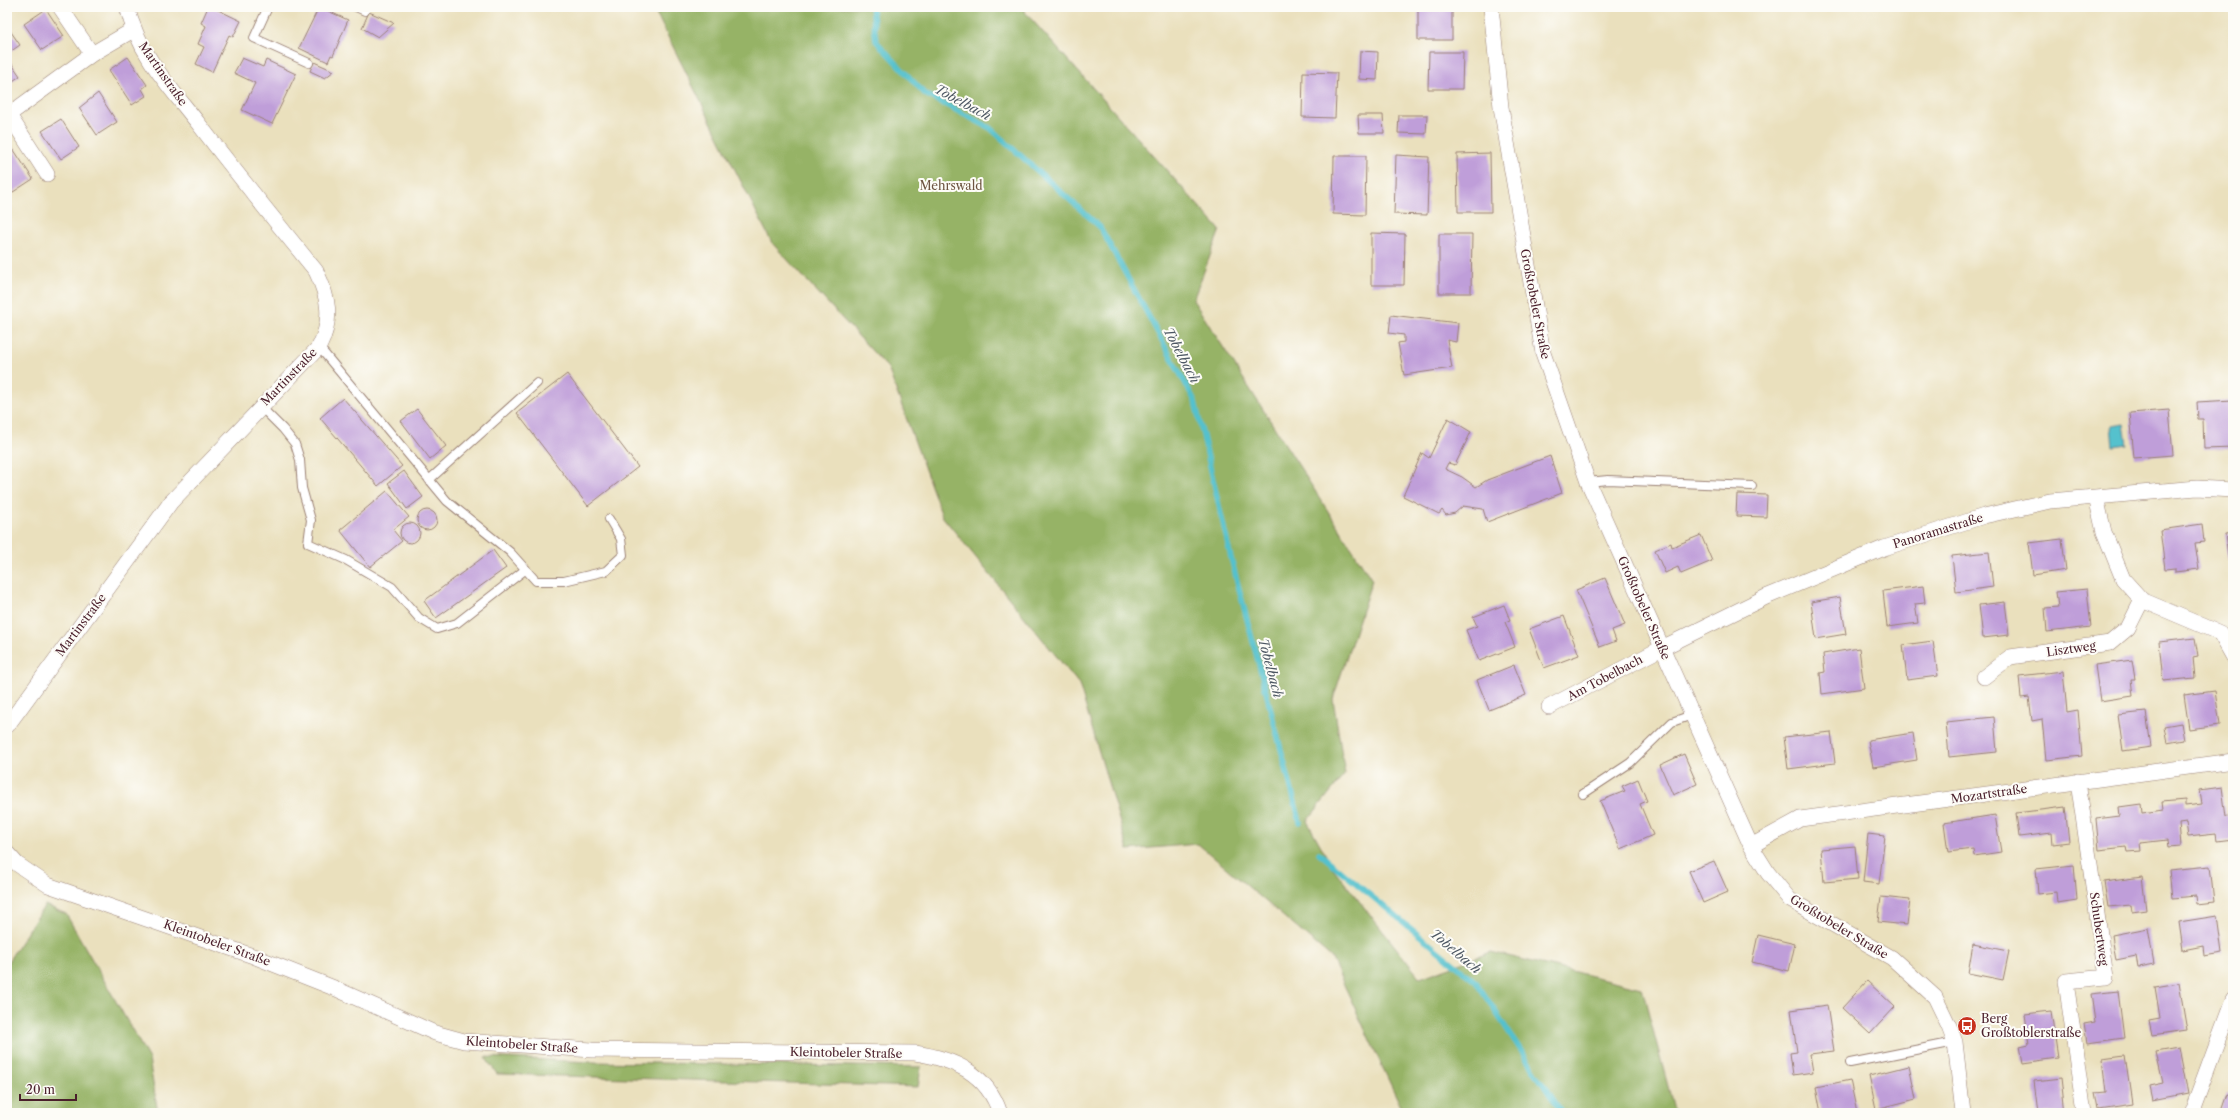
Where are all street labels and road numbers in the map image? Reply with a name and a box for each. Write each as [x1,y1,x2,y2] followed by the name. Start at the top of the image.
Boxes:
[136,39,191,109] street label: Martinstraße
[1517,248,1554,361] street label: Großtobeler Straße
[257,344,320,409] street label: Martinstraße
[1891,510,1985,551] street label: Panoramastraße
[1615,554,1674,662] street label: Großtobeler Straße
[52,590,109,659] street label: Martinstraße
[2045,638,2097,659] street label: Lisztweg
[1564,651,1645,704] street label: Am Tobelbach
[1950,781,2028,806] street label: Mozartstraße
[1787,891,1891,962] street label: Großtobeler Straße
[2087,891,2112,967] street label: Schubertweg
[162,916,273,969] street label: Kleintobeler Straße
[465,1033,579,1056] street label: Kleintobeler Straße
[790,1044,903,1061] street label: Kleintobeler Straße

